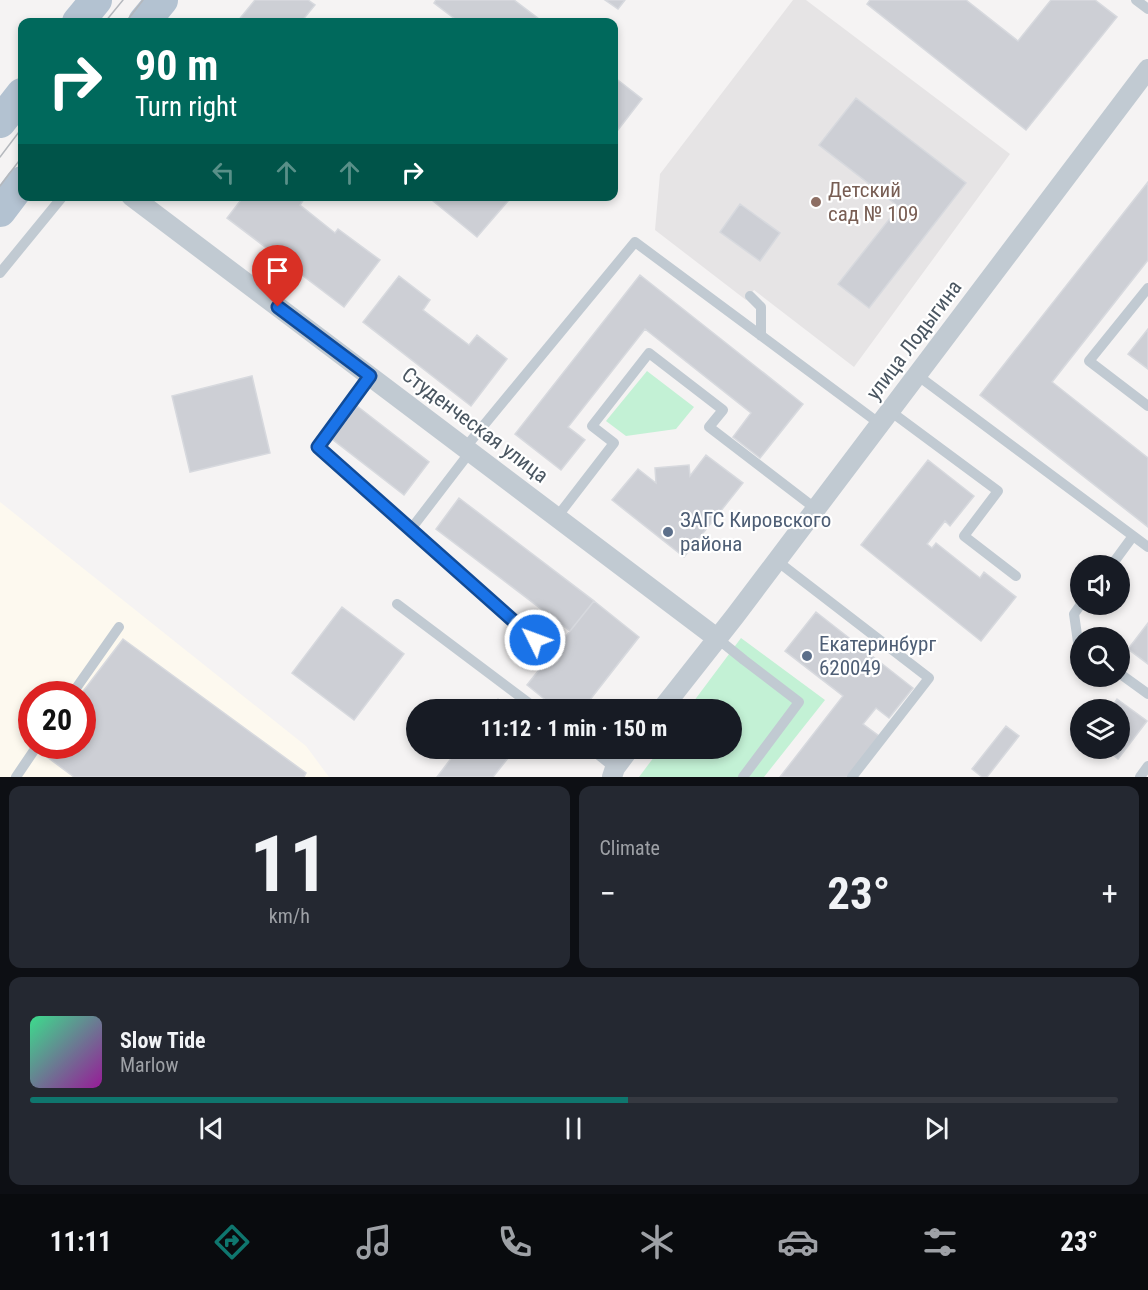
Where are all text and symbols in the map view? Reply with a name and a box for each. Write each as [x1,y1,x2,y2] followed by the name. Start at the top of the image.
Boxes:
[135,41,218,90] text: 90 m
[36,42,114,120] icon: right
[135,91,237,123] text: Turn right
[207,156,240,189] icon: left
[270,156,303,189] icon: ahead
[333,156,366,189] icon: ahead
[396,156,429,189] icon: right
[828,178,918,226] place label: Детский сад № 109
[809,195,823,209] marker: Детский сад № 109
[252,245,303,307] pin
[261,254,294,287] icon: arrive
[861,276,967,404] street label: улица Лодыгина
[397,362,553,488] street label: Студенческая улица
[680,508,831,556] place label: ЗАГС Кировского района
[661,525,675,539] marker: ЗАГС Кировского района
[1070,555,1130,759] map controls
[1070,555,1130,615] button: sound
[503,608,567,672] position arrow
[1070,627,1130,687] button: search
[819,632,936,680] place label: Екатеринбург 620049
[800,649,814,663] marker: Екатеринбург 620049
[18,681,96,759] speed limit sign: 20
[1070,699,1130,759] button: layers
[481,716,667,741] text: 11:12 · 1 min · 150 m
[250,819,329,910] text: 11
[600,836,660,860] text: Climate
[827,867,890,920] text: 23°
[600,874,616,913] text: −
[1102,874,1118,913] text: +
[269,904,310,928] text: km/h
[120,1028,206,1053] text: Slow Tide
[120,1053,178,1077] text: Marlow
[195,1112,228,1145] icon: previous
[557,1112,590,1145] icon: pause
[920,1112,953,1145] icon: next
[211,1221,253,1263] icon: directions
[353,1221,395,1263] icon: music
[494,1221,536,1263] icon: phone
[636,1221,678,1263] icon: climate
[777,1221,819,1263] icon: car
[919,1221,961,1263] icon: filters
[50,1226,112,1258] text: 11:11
[1060,1226,1098,1258] text: 23°

